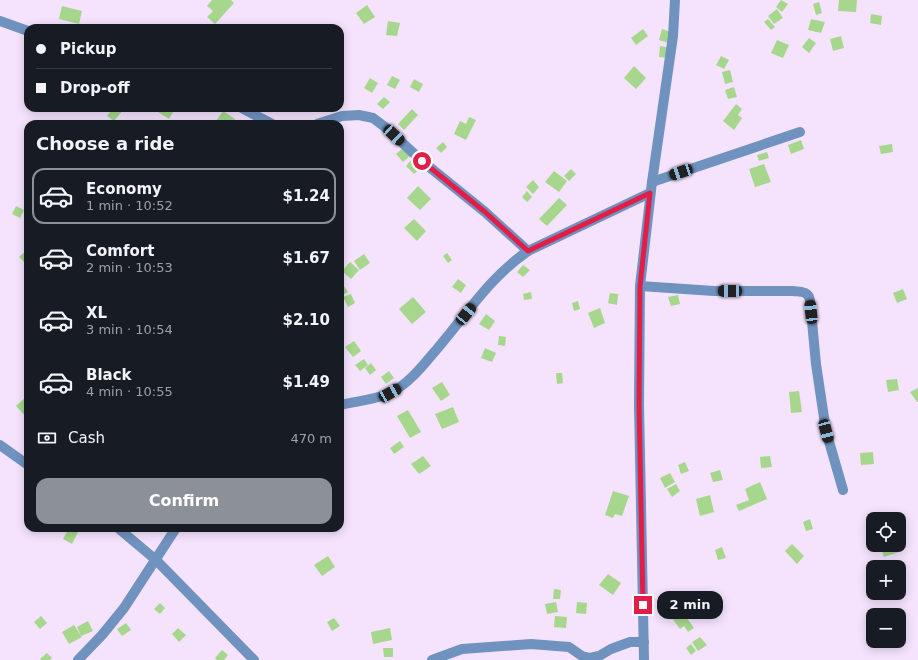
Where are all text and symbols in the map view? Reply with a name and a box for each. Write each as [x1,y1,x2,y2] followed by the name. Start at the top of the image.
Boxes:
[60,40,116,58] text: Pickup
[60,79,130,97] text: Drop-off
[381,122,407,148] car
[36,133,175,154] text: Choose a ride
[413,152,431,170] route start
[668,162,694,182] car
[38,178,74,214] icon: car
[86,180,162,198] text: Economy
[283,187,330,205] text: $1.24
[86,198,173,213] text: 1 min · 10:52
[38,240,74,276] icon: car
[86,242,154,260] text: Comfort
[283,249,330,267] text: $1.67
[86,260,173,275] text: 2 min · 10:53
[718,285,742,297] car
[804,299,818,325] car
[454,301,478,327] car
[38,302,74,338] icon: car
[86,304,107,322] text: XL
[283,311,330,329] text: $2.10
[86,322,173,337] text: 3 min · 10:54
[38,364,74,400] icon: car
[86,366,132,384] text: Black
[283,373,330,391] text: $1.49
[377,382,403,404] car
[86,384,173,399] text: 4 min · 10:55
[817,418,835,444] car
[36,427,58,449] icon: cash
[68,429,105,447] text: Cash
[290,431,332,446] text: 470 m
[36,478,332,524] button: Confirm
[866,512,906,648] map controls
[866,512,906,552] button: locate
[866,560,906,600] button: +
[657,591,723,619] callout: 2 min
[634,596,652,614] route end
[670,597,710,612] text: 2 min
[866,608,906,648] button: −

